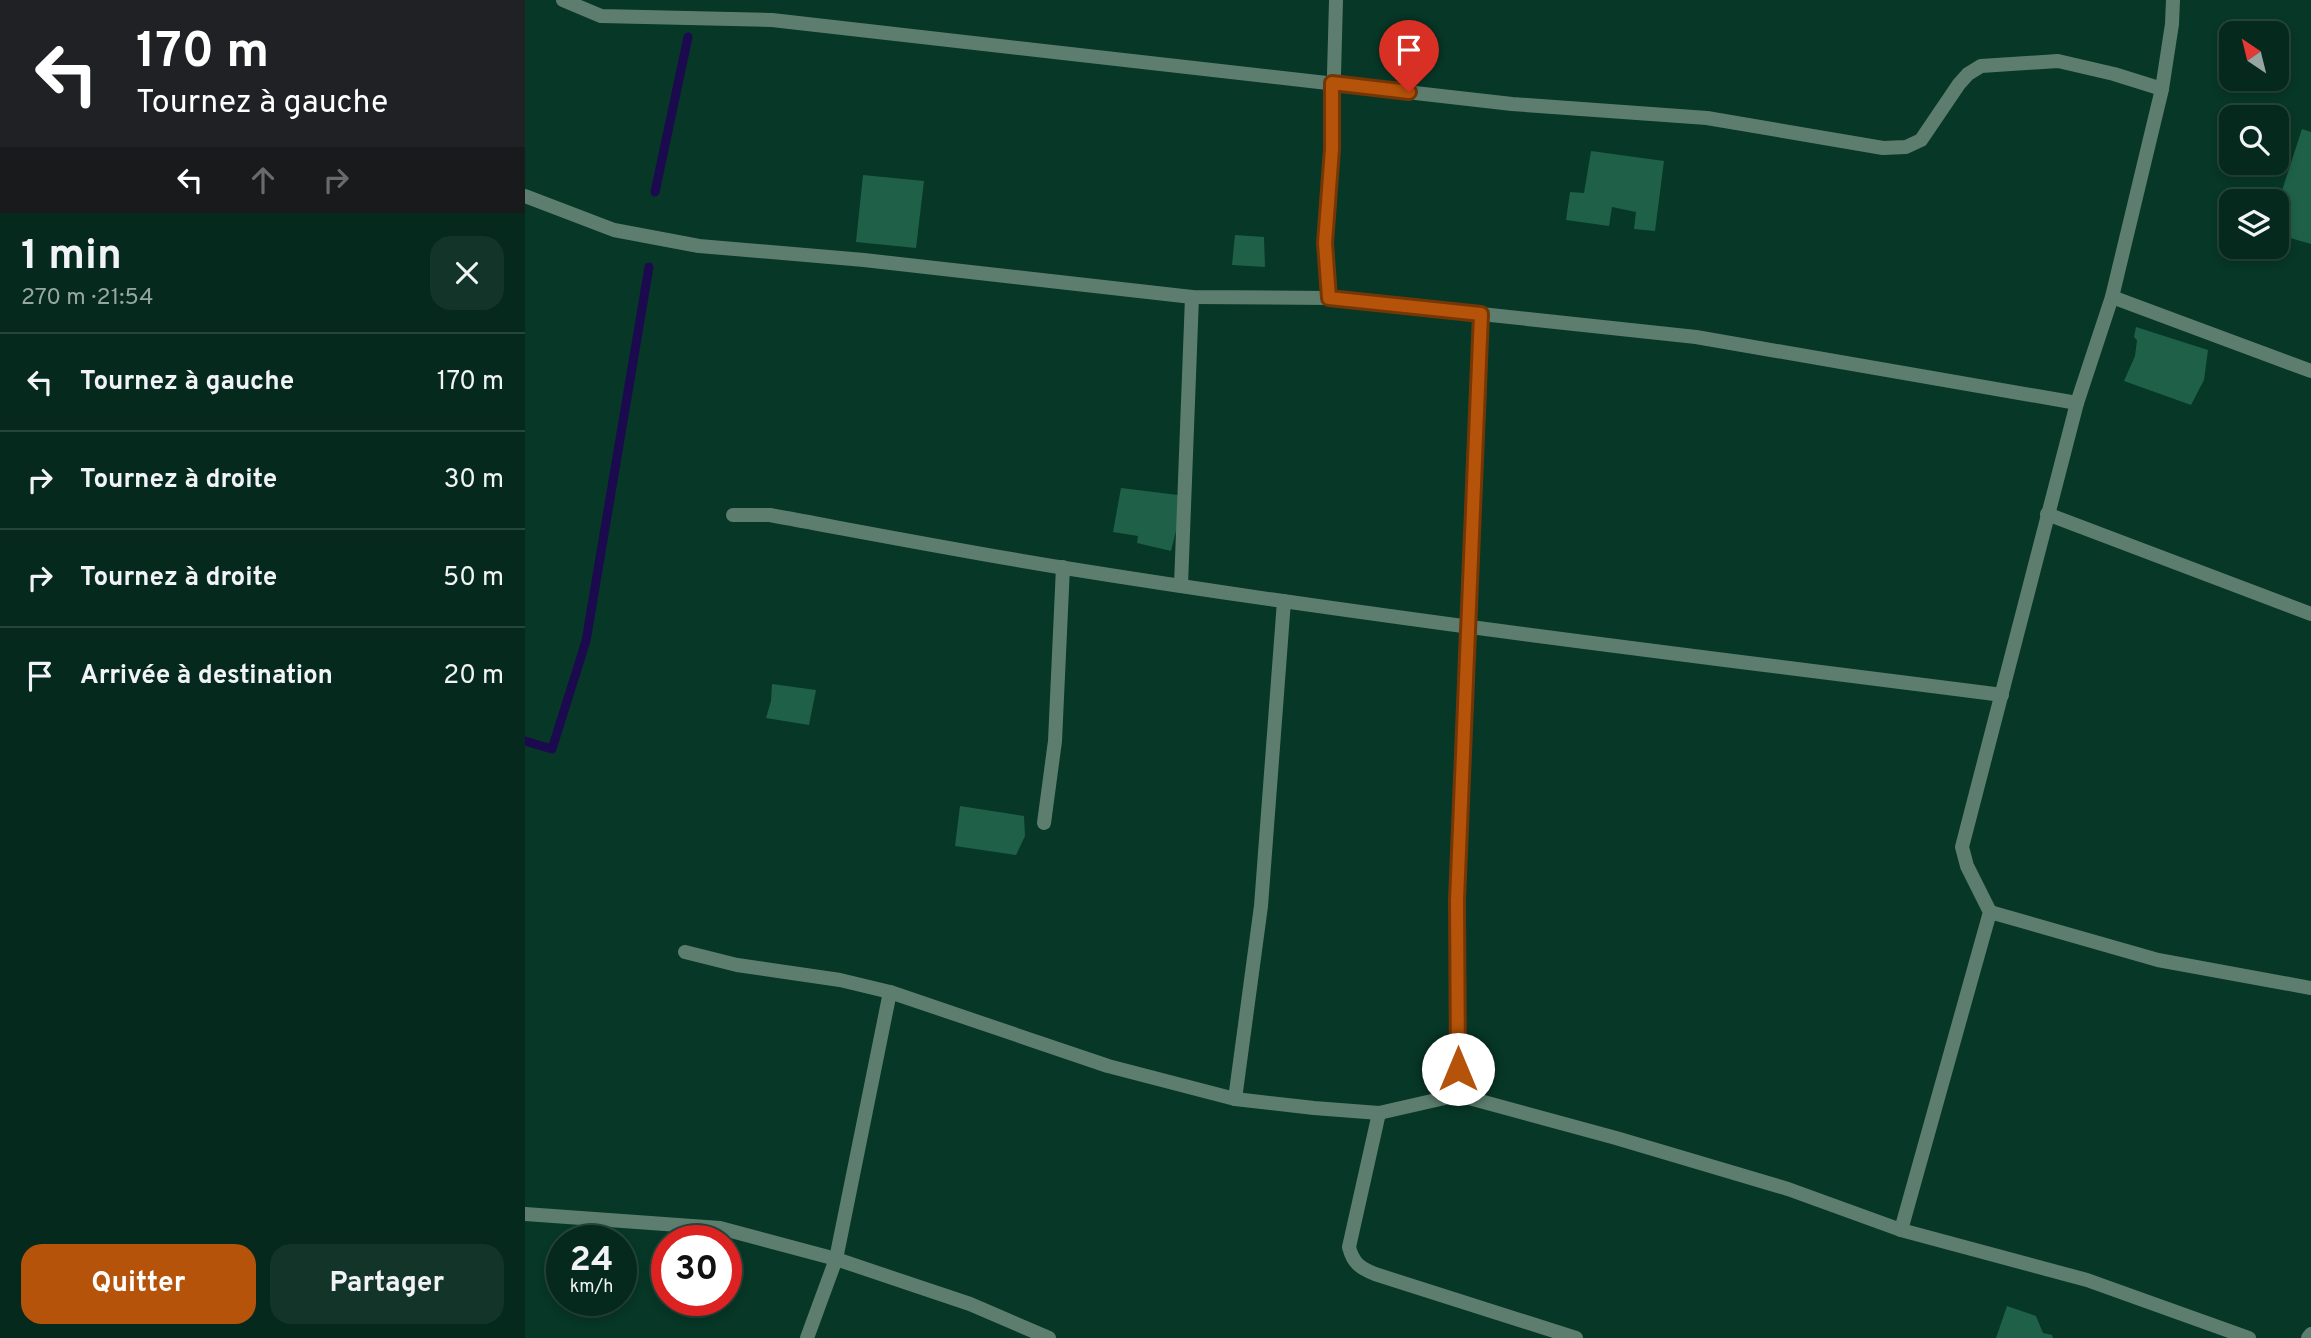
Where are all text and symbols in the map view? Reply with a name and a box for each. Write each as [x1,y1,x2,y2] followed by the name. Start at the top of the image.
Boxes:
[1379,20,1439,92] pin
[2219,21,2289,91] north arrow
[2219,21,2289,259] map controls
[136,23,269,85] text: 170 m
[21,28,112,119] icon: left
[1390,31,1428,69] icon: arrive
[136,84,388,124] text: Tournez à gauche
[2219,105,2289,175] button: search
[171,161,209,199] icon: left
[244,161,282,199] icon: ahead
[317,161,355,199] icon: right
[2219,189,2289,259] button: layers
[21,231,122,284] text: 1 min
[430,236,504,310] button: close
[21,284,153,313] text: 270 m · 21:54
[21,363,59,401] icon: left
[80,366,294,399] text: Tournez à gauche
[437,366,504,399] text: 170 m
[21,461,59,499] icon: right
[80,464,277,497] text: Tournez à droite
[444,464,504,497] text: 30 m
[21,559,59,597] icon: right
[80,562,277,595] text: Tournez à droite
[443,562,504,595] text: 50 m
[21,657,59,695] icon: arrive
[80,660,333,693] text: Arrivée à destination
[443,660,504,693] text: 20 m
[1421,1032,1495,1106] position arrow
[651,1225,742,1316] speed limit sign: 30
[570,1239,613,1283] text: 24
[21,1244,256,1324] button: Quitter
[270,1244,504,1324] button: Partager
[570,1276,613,1299] text: km/h

